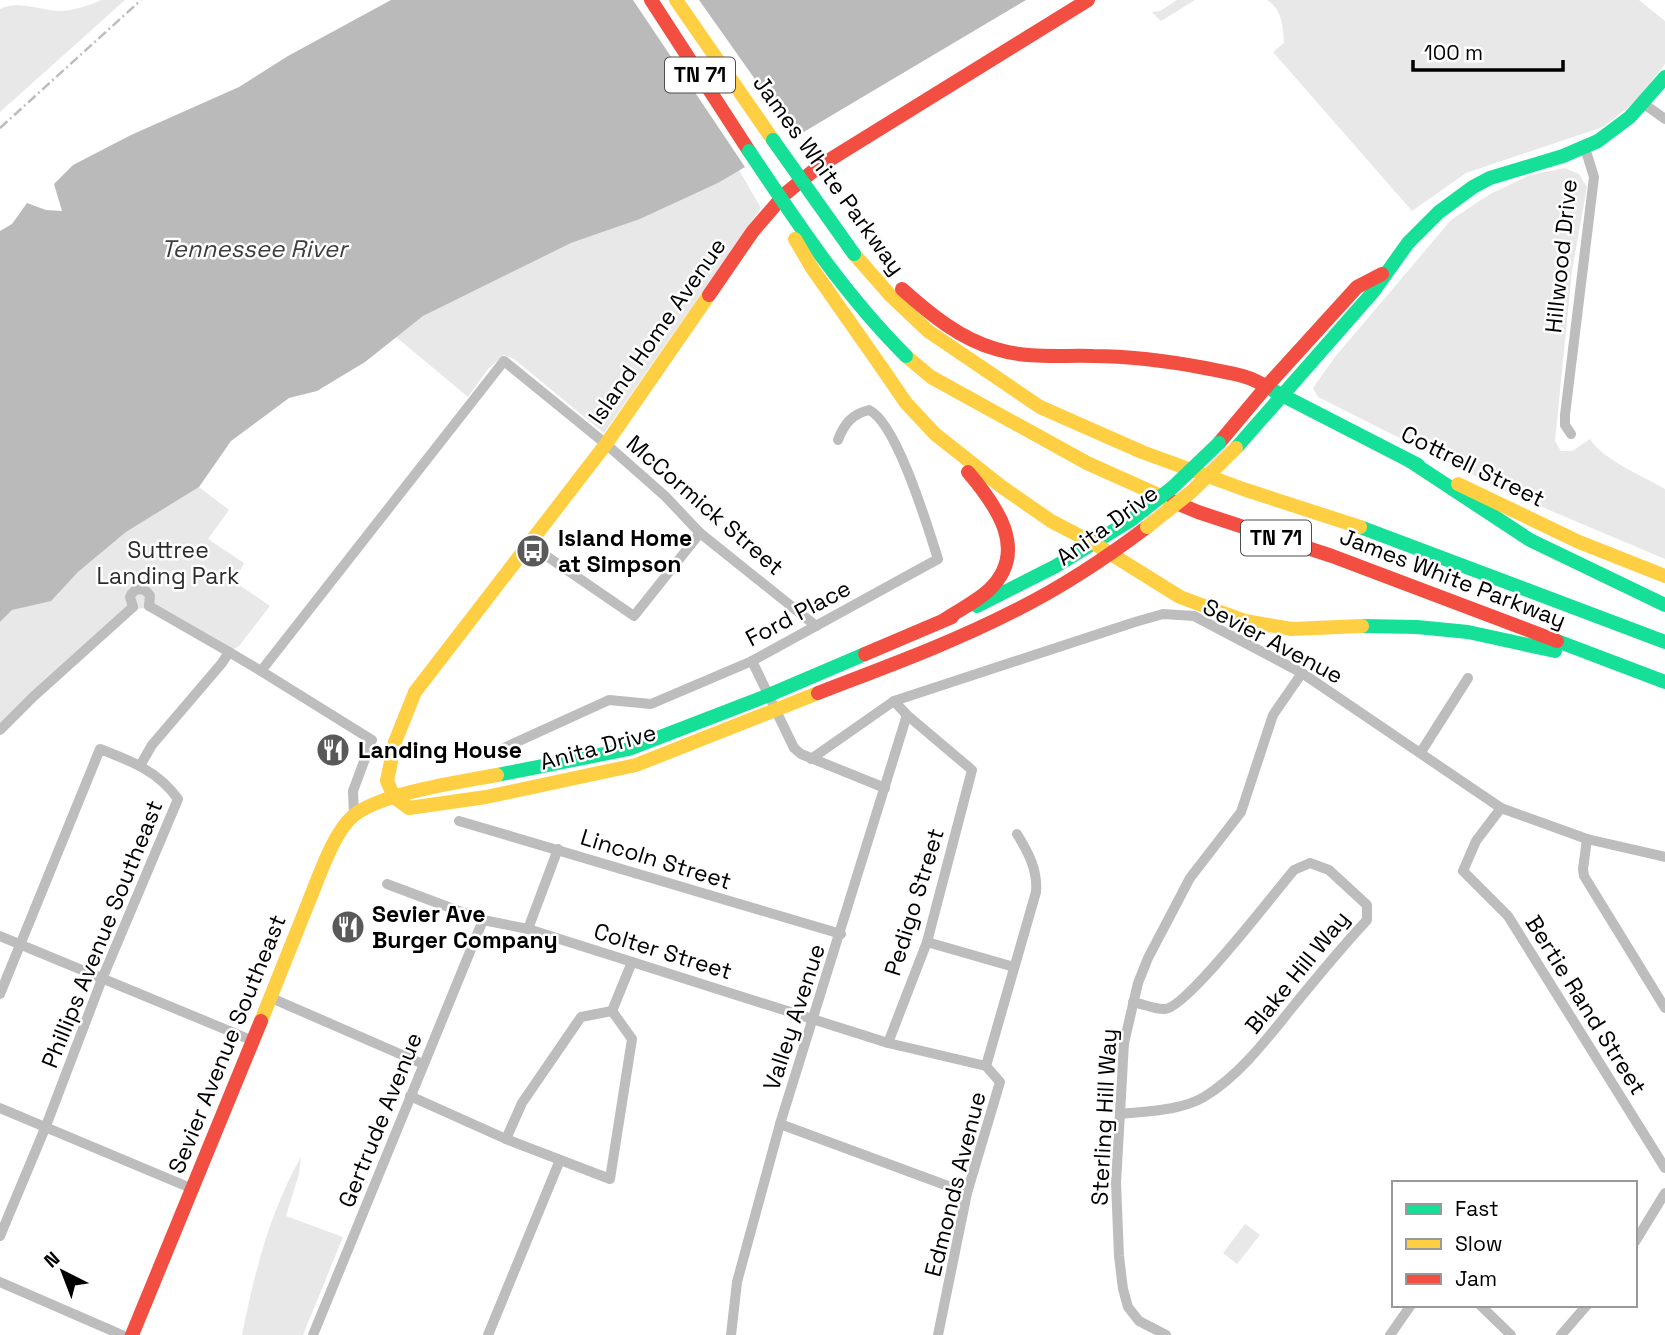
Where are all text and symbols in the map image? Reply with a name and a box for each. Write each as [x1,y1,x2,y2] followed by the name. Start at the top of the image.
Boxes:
[1413,28,1564,72] scale bar
[1424,39,1483,66] text: 100 m
[665,57,735,92] road number: TN 71
[746,69,912,281] street label: James White Parkway
[1538,178,1584,334] street label: Hillwood Drive
[581,232,733,430] street label: Island Home Avenue
[161,233,350,264] water label: Tennessee River
[1396,418,1550,514] street label: Cottrell Street
[620,428,790,582] street label: McCormick Street
[1050,478,1164,572] street label: Anita Drive
[1241,520,1311,556] road number: TN 71
[1336,521,1570,635] street label: James White Parkway
[558,523,692,579] place label: Island Home at Simpson
[514,532,552,570] bus stop icon: Island Home at Simpson
[97,535,239,591] park label: Suttree Landing Park
[740,573,856,653] street label: Ford Place
[1198,592,1348,690] street label: Sevier Avenue
[537,717,659,777] street label: Anita Drive
[314,731,352,769] restaurant icon: Landing House
[358,735,522,765] place label: Landing House
[34,796,170,1072] street label: Phillips Avenue Southeast
[577,822,735,896] street label: Lincoln Street
[877,825,951,979] street label: Pedigo Street
[372,899,558,955] place label: Sevier Ave Burger Company
[1238,904,1356,1040] street label: Blake Hill Way
[329,908,367,946] restaurant icon: Sevier Ave Burger Company
[161,910,293,1178] street label: Sevier Avenue Southeast
[1519,910,1653,1100] street label: Bertie Rand Street
[590,916,736,986] street label: Colter Street
[756,940,832,1094] street label: Valley Avenue
[331,1028,429,1212] street label: Gertrude Avenue
[1084,1028,1124,1206] street label: Sterling Hill Way
[918,1088,992,1280] street label: Edmonds Avenue
[1392,1181,1637,1307] legend
[1455,1195,1499,1222] text: Fast
[1455,1230,1503,1257] text: Slow
[28,1237,98,1307] north arrow
[39,1246,65,1273] text: N
[1455,1265,1497,1292] text: Jam

